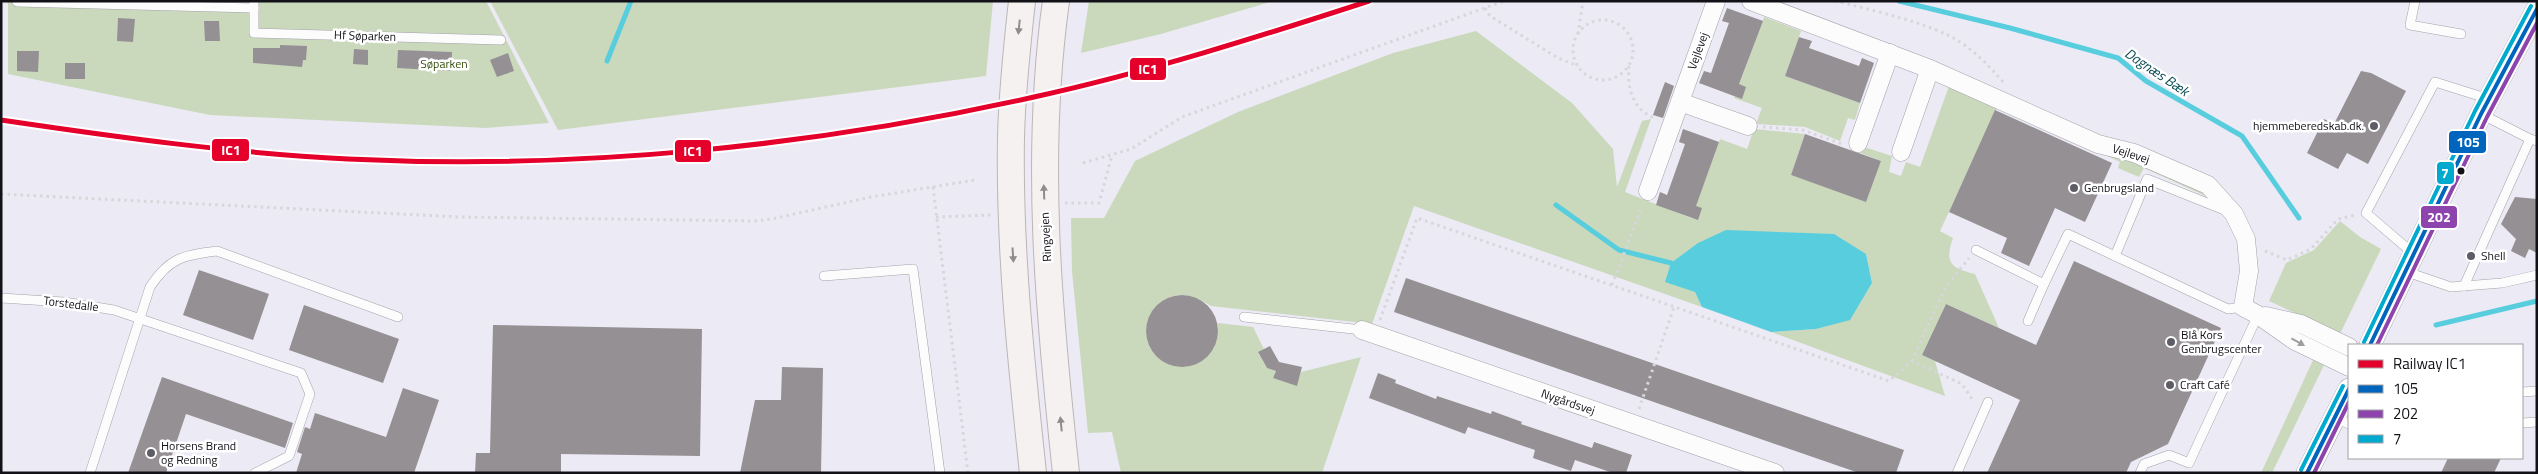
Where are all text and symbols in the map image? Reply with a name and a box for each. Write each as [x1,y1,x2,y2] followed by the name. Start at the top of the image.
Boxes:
[1015,19,1023,35] one-way arrow
[334,25,396,46] street label: Hf Søparken
[1682,30,1713,72] street label: Vejlevej
[2121,42,2195,102] water label: Dagnæs Bæk
[420,54,468,73] park label: Søparken
[1129,57,1167,81] line badge: IC1
[1138,58,1158,79] text: IC1
[2253,116,2364,135] place label: hjemmeberedskab.dk.
[2368,120,2380,132] marker: hjemmeberedskab.dk.
[2448,130,2487,154] line badge: 105
[2456,131,2480,152] text: 105
[211,138,250,162] line badge: IC1
[221,139,241,160] text: IC1
[674,139,712,163] line badge: IC1
[2110,139,2152,168] street label: Vejlevej
[683,140,703,161] text: IC1
[2436,161,2455,185] line badge: 7
[2441,162,2449,183] text: 7
[2456,166,2466,176] unlabelled marker
[2084,178,2154,197] place label: Genbrugsland
[2068,182,2080,194] marker: Genbrugsland
[1040,184,1048,200] one-way arrow
[2420,205,2458,229] line badge: 202
[2427,206,2451,227] text: 202
[1035,212,1056,262] street label: Ringvejen
[2481,246,2506,265] place label: Shell
[1010,247,1018,263] one-way arrow
[2465,250,2477,262] marker: Shell
[42,291,100,316] street label: Torstedalle
[2181,325,2262,358] place label: Blå Kors Genbrugscenter
[2165,336,2177,348] marker: Blå Kors Genbrugscenter
[2291,338,2306,346] one-way arrow
[2348,344,2523,459] legend
[2393,352,2466,375] text: Railway IC1
[2180,375,2230,394] place label: Craft Café
[2393,377,2418,400] text: 105
[2164,379,2176,391] marker: Craft Café
[1539,383,1598,420] street label: Nygårdsvej
[2393,402,2418,425] text: 202
[1057,416,1065,432] one-way arrow
[2393,427,2401,450] text: 7
[161,436,236,469] place label: Horsens Brand og Redning
[145,447,157,459] marker: Horsens Brand og Redning

